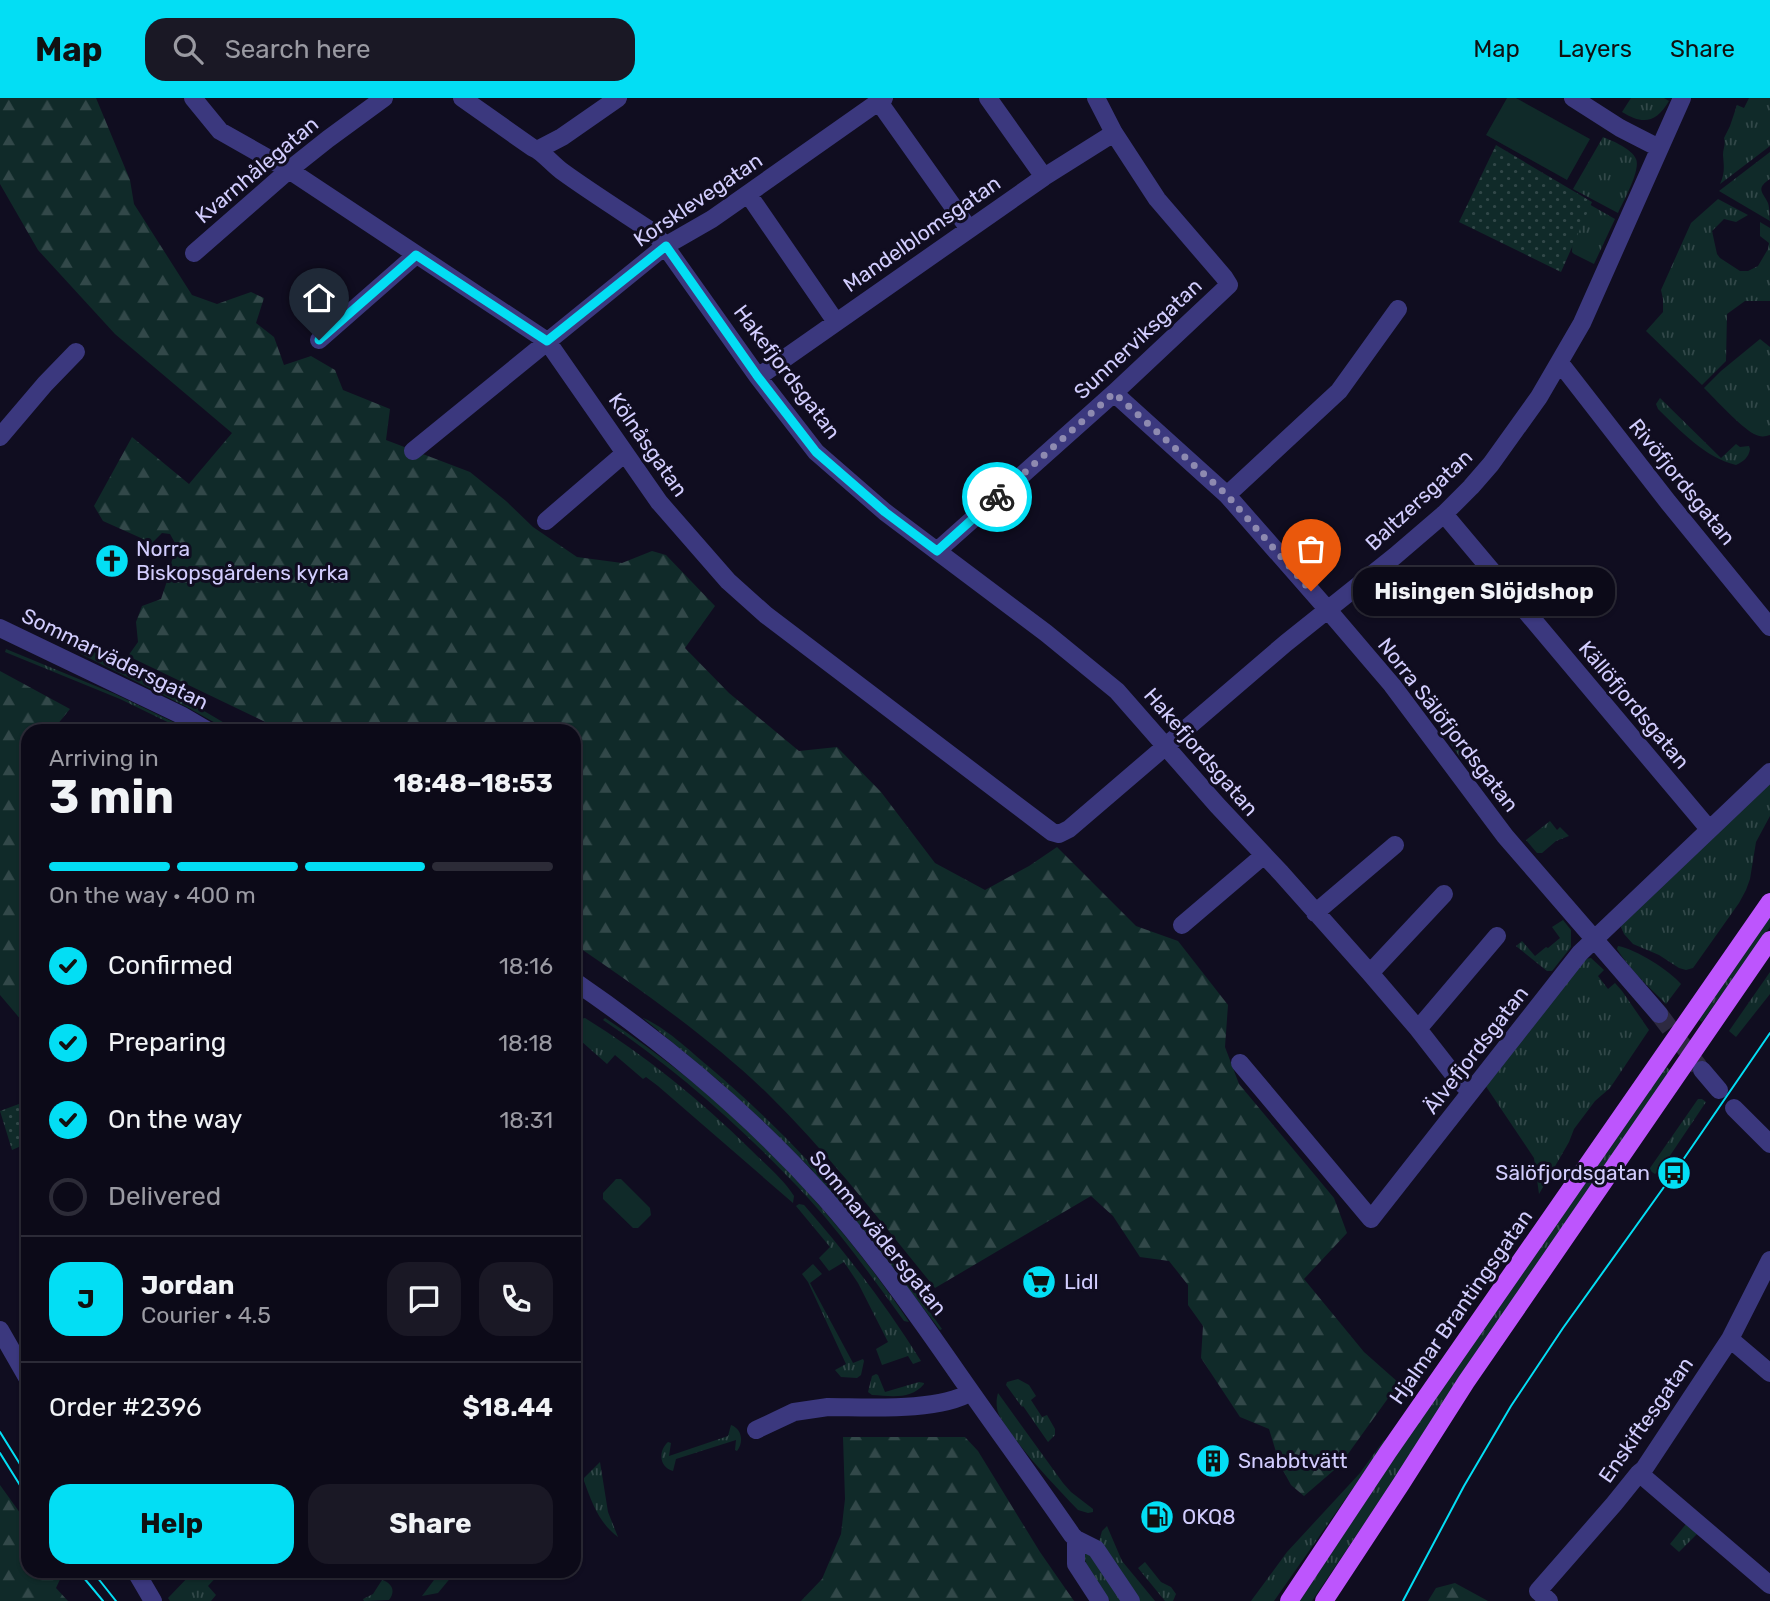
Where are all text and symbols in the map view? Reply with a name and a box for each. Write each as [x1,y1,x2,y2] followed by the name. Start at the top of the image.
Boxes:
[145,18,635,81] search box
[35,30,103,69] text: Map
[169,30,207,68] icon: search
[225,34,370,65] text: Search here
[1473,35,1520,63] text: Map
[1558,35,1632,63] text: Layers
[1670,35,1735,63] text: Share
[190,111,323,228] street label: Kvarnhålegatan
[629,147,767,252] street label: Korsklevegatan
[838,170,1005,297] street label: Mandelblomsgatan
[289,268,349,340] pin
[1069,273,1207,404] street label: Sunnerviksgatan
[300,279,338,317] icon: home
[729,300,846,444] street label: Hakefjordsgatan
[604,388,693,501] street label: Kölnåsgatan
[1624,414,1741,550] street label: Rivöfjordsgatan
[1360,444,1477,555] street label: Baltzersgatan
[962,462,1032,532] courier
[978,478,1016,516] icon: bike
[1281,519,1341,591] pin
[1292,530,1330,568] icon: bag
[136,536,349,585] place label: Norra Biskopsgårdens kyrka
[93,542,131,580] church icon: Norra Biskopsgårdens kyrka
[1353,566,1616,616] callout: Hisingen Slöjdshop
[1374,577,1594,605] text: Hisingen Slöjdshop
[18,603,213,715] street label: Sommarvädersgatan
[1373,633,1524,817] street label: Norra Sälöfjordsgatan
[1574,636,1695,774] street label: Källöfjordsgatan
[1139,683,1264,821] street label: Hakefjordsgatan
[49,744,159,772] text: Arriving in
[393,768,553,799] text: 18:48–18:53
[49,770,174,825] text: 3 min
[49,881,256,909] text: On the way · 400 m
[49,947,87,985] icon: check
[108,950,233,981] text: Confirmed
[499,952,553,980] text: 18:16
[1418,981,1533,1118] street label: Älvefjordsgatan
[49,1024,87,1062] icon: check
[108,1027,226,1058] text: Preparing
[498,1029,553,1057] text: 18:18
[49,1101,87,1139] icon: check
[108,1104,242,1135] text: On the way
[499,1106,553,1134] text: 18:31
[804,1145,952,1320] street label: Sommarvädersgatan
[1655,1154,1693,1192] bus stop icon: Sälöfjordsgatan
[1495,1160,1650,1185] place label: Sälöfjordsgatan
[108,1181,221,1212] text: Delivered
[1384,1205,1537,1409] street label: Hjalmar Brantingsgatan
[387,1262,461,1336] button: chat
[479,1262,553,1336] button: phone
[1020,1263,1058,1301] supermarket icon: Lidl
[1064,1269,1099,1294] place label: Lidl
[141,1270,234,1301] text: Jordan
[77,1284,95,1315] text: J
[141,1301,271,1329] text: Courier · 4.5
[1593,1352,1698,1487] street label: Enskiftesgatan
[49,1392,202,1423] text: Order #2396
[463,1392,553,1423] text: $18.44
[1194,1442,1232,1480] building icon: Snabbtvätt
[1238,1448,1348,1473] place label: Snabbtvätt
[49,1484,294,1564] button: Help
[308,1484,553,1564] button: Share
[1138,1498,1176,1536] fuel station icon: OKQ8
[1182,1504,1236,1529] place label: OKQ8

